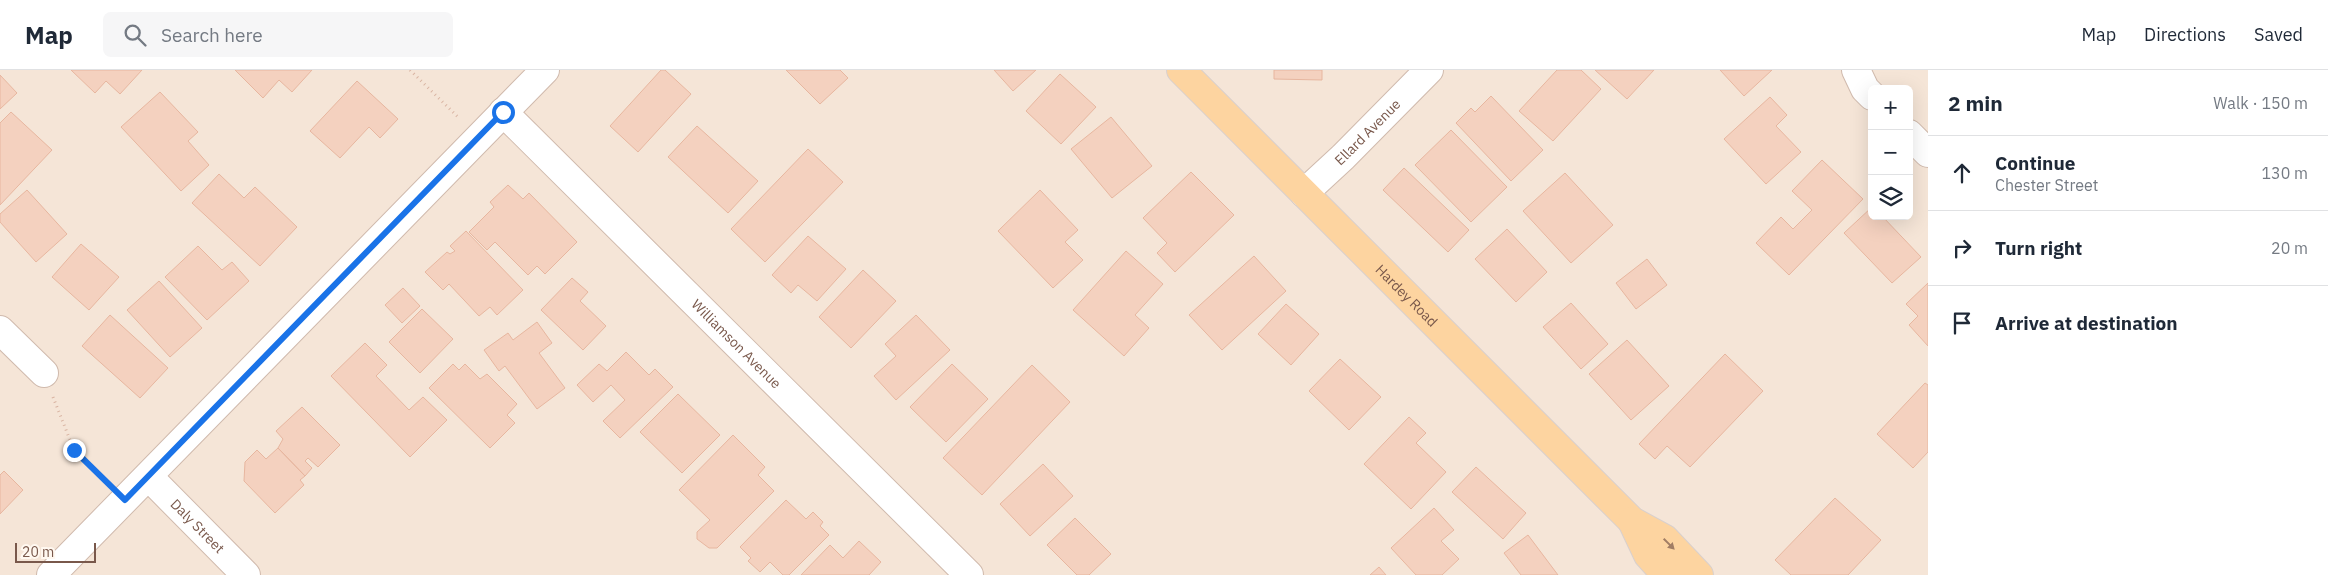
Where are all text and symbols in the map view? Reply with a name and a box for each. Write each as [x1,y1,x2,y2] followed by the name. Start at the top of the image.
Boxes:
[103,12,453,57] search box
[25,19,73,51] text: Map
[121,21,149,49] icon: search
[161,23,263,47] text: Search here
[2081,23,2116,46] text: Map
[2144,23,2226,46] text: Directions
[2254,23,2303,46] text: Saved
[1868,85,1913,220] map controls
[1868,85,1913,130] button: +
[1948,89,2003,117] text: 2 min
[2213,93,2308,113] text: Walk · 150 m
[1331,95,1405,169] street label: Ellard Avenue
[492,101,515,124] route start
[1868,130,1913,175] button: −
[1995,151,2075,175] text: Continue
[1948,159,1976,187] icon: ahead
[2261,163,2308,183] text: 130 m
[1868,175,1913,220] button: layers
[1995,175,2098,195] text: Chester Street
[1948,234,1976,262] icon: right
[1995,236,2082,260] text: Turn right
[2271,238,2308,258] text: 20 m
[1372,261,1441,330] street label: Hardey Road
[688,295,785,393] street label: Williamson Avenue
[1948,309,1976,337] icon: arrive
[1995,311,2178,335] text: Arrive at destination
[63,439,86,462] route end
[167,495,228,557] street label: Daly Street
[1663,537,1675,549] one-way arrow
[15,540,96,563] scale bar
[22,543,54,561] text: 20 m

